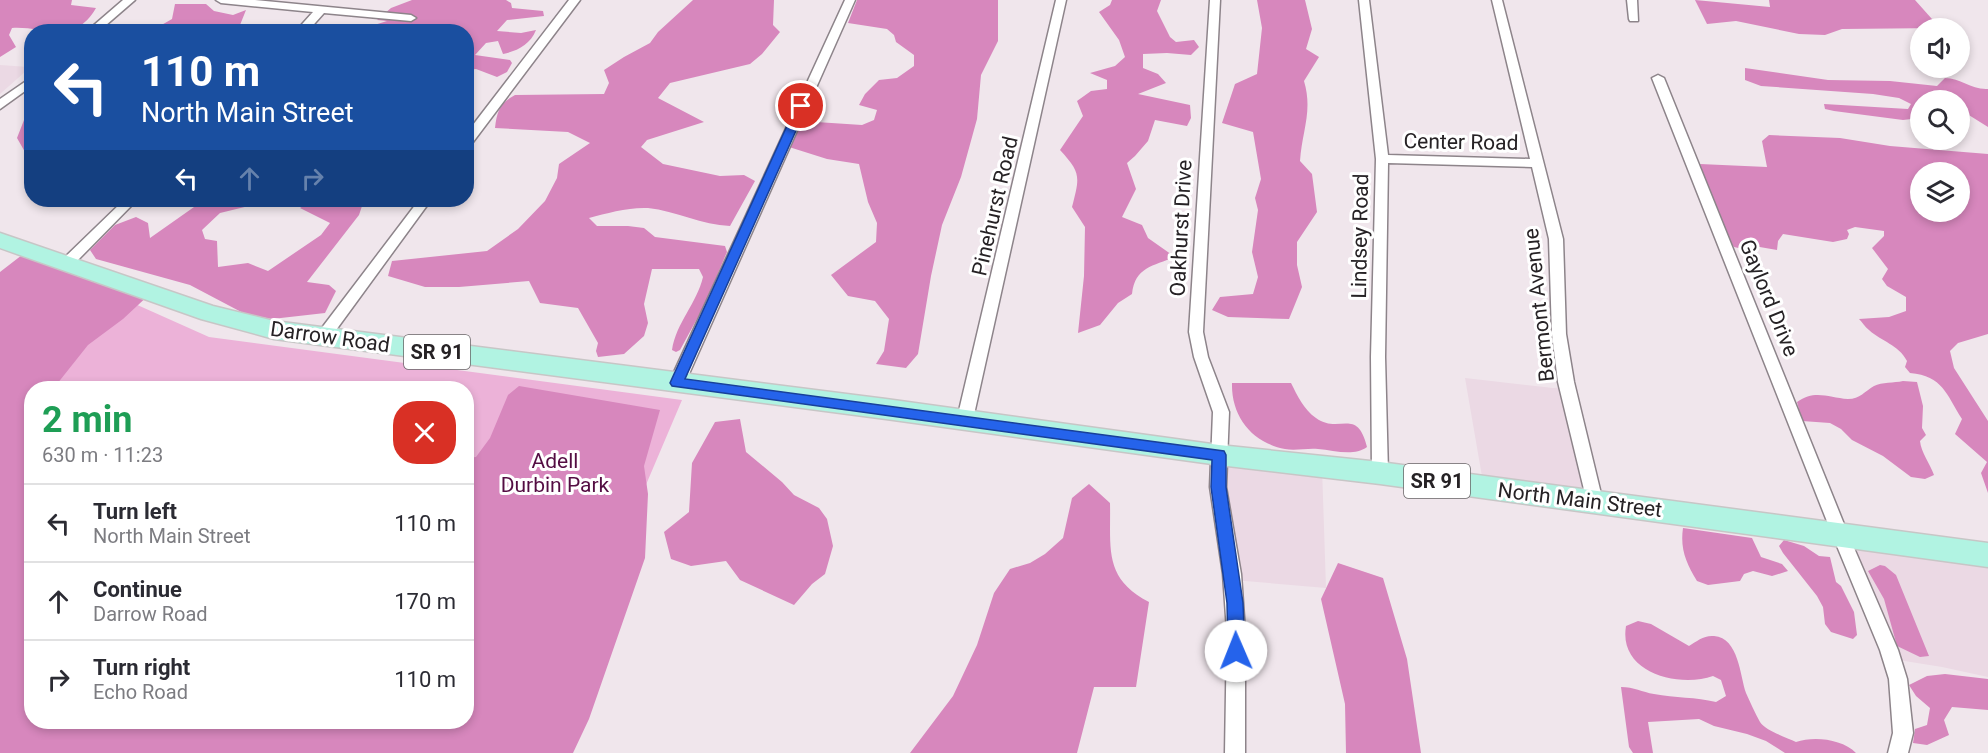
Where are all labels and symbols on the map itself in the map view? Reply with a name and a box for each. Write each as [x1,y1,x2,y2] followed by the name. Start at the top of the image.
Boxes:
[775,80,826,131] pin
[1403,129,1519,155] street label: Center Road
[967,134,1023,278] street label: Pinehurst Road
[1165,159,1197,297] street label: Oakhurst Drive
[1347,173,1373,299] street label: Lindsey Road
[1519,227,1559,383] street label: Bermont Avenue
[1735,236,1803,360] street label: Gaylord Drive
[269,317,391,357] street label: Darrow Road
[404,335,470,369] road number: SR 91
[501,449,610,497] park label: Adell Durbin Park
[1404,464,1470,498] road number: SR 91
[1496,478,1664,522] street label: North Main Street
[1204,619,1268,683] position arrow

